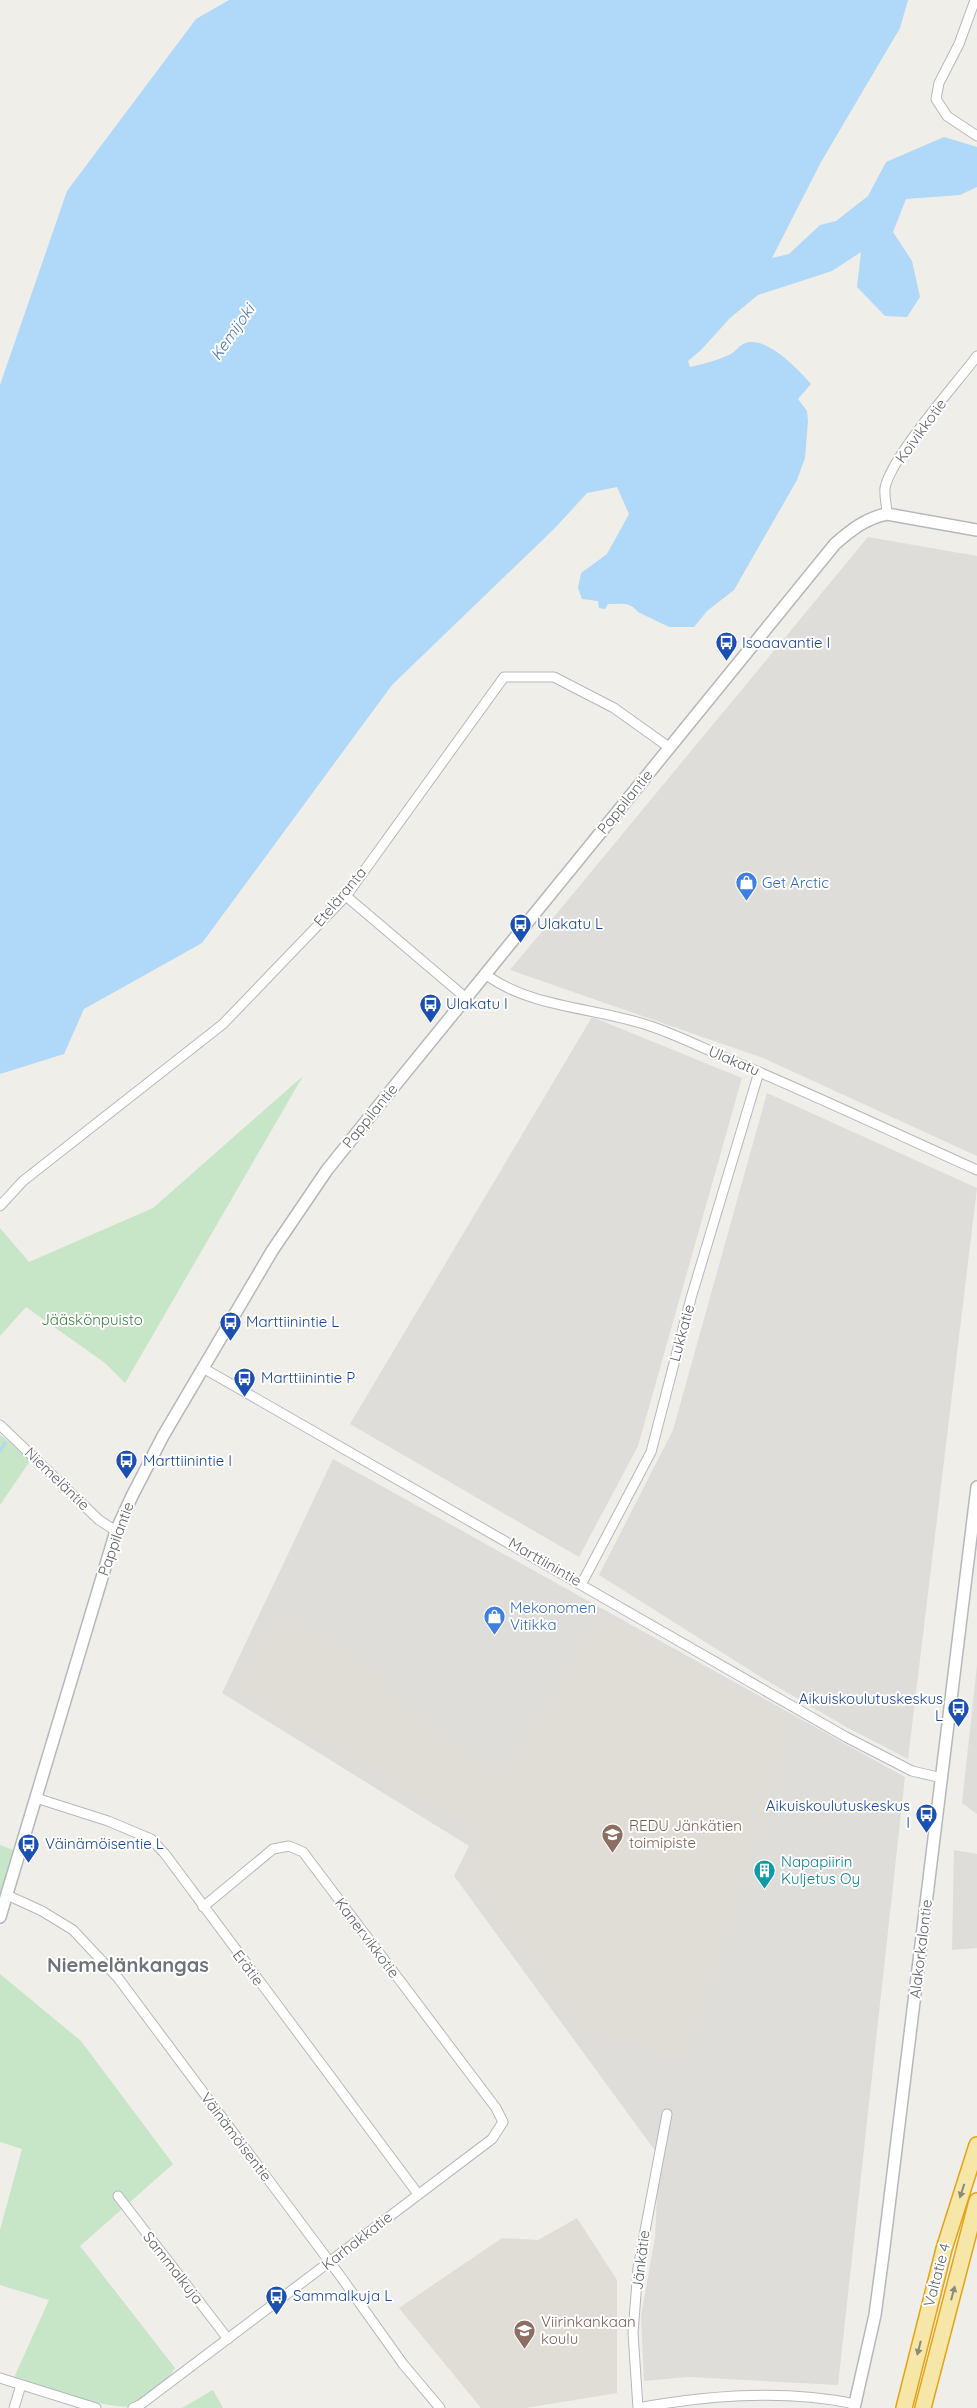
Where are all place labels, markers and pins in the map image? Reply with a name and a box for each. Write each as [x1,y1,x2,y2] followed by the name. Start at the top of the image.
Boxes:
[714,631,738,662] bus stop icon: Isoaavantie I
[742,633,830,652] place label: Isoaavantie I
[734,871,758,902] shop icon: Get Arctic
[762,873,829,892] place label: Get Arctic
[509,912,533,943] bus stop icon: Ulakatu L
[537,914,603,933] place label: Ulakatu L
[418,992,442,1023] bus stop icon: Ulakatu I
[446,994,508,1013] place label: Ulakatu I
[218,1310,242,1341] bus stop icon: Marttiinintie L
[246,1312,339,1331] place label: Marttiinintie L
[233,1366,257,1397] bus stop icon: Marttiinintie P
[261,1368,355,1387] place label: Marttiinintie P
[115,1449,139,1480] bus stop icon: Marttiinintie I
[143,1451,232,1470] place label: Marttiinintie I
[510,1598,596,1634] place label: Mekonomen Vitikka
[482,1605,506,1636] shop icon: Mekonomen Vitikka
[799,1689,943,1725] place label: Aikuiskoulutuskeskus L
[947,1696,971,1727] bus stop icon: Aikuiskoulutuskeskus L
[766,1796,910,1832] place label: Aikuiskoulutuskeskus I
[914,1803,938,1834] bus stop icon: Aikuiskoulutuskeskus I
[629,1816,742,1852] place label: REDU Jänkätien toimipiste
[601,1823,625,1854] school or university icon: REDU Jänkätien toimipiste
[17,1832,41,1863] bus stop icon: Väinämöisentie L
[45,1834,164,1853] place label: Väinämöisentie L
[781,1852,860,1888] place label: Napapiirin Kuljetus Oy
[753,1859,777,1890] building icon: Napapiirin Kuljetus Oy
[265,2284,289,2315] bus stop icon: Sammalkuja L
[293,2286,392,2305] place label: Sammalkuja L
[541,2312,636,2348] place label: Viirinkankaan koulu
[513,2319,537,2350] school or university icon: Viirinkankaan koulu

